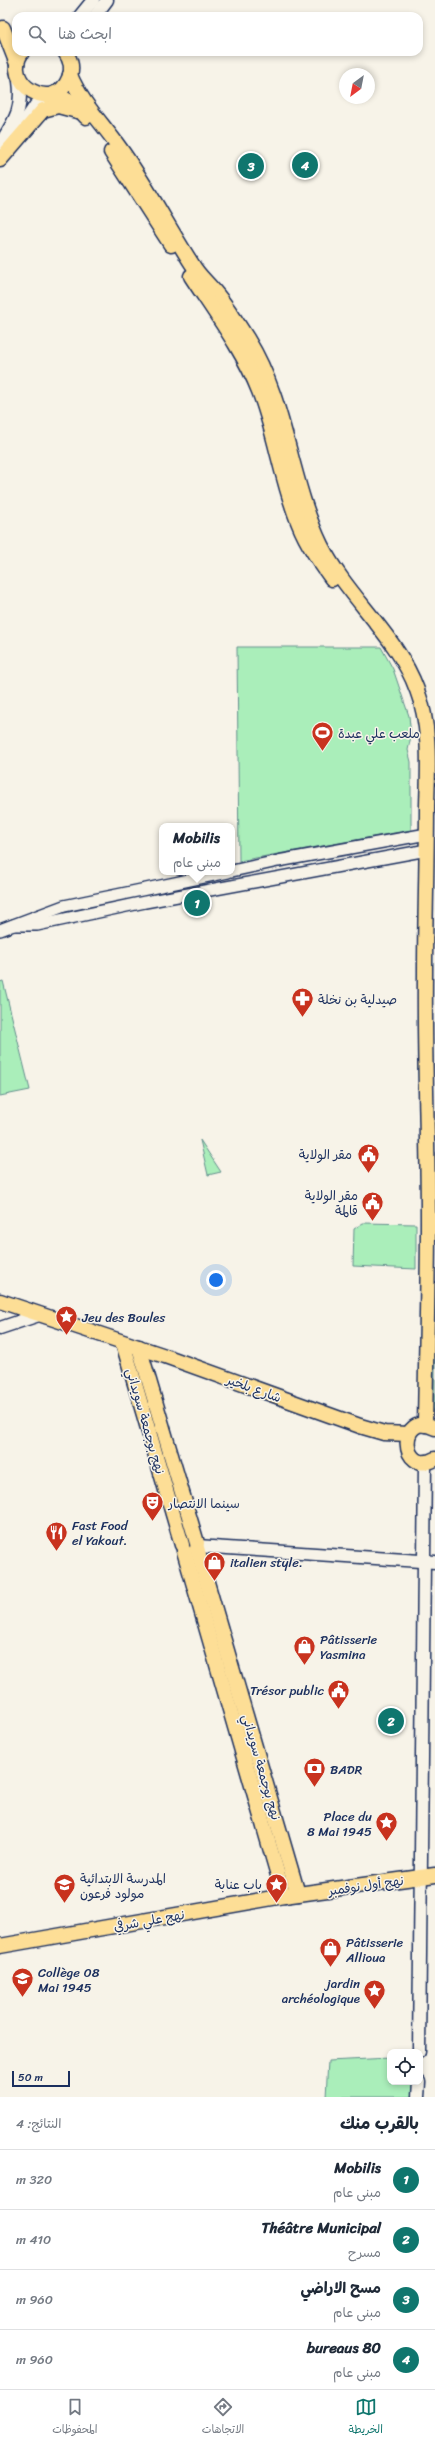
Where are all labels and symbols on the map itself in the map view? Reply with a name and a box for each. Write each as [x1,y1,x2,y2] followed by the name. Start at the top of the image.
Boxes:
[339,68,375,104] north arrow
[292,150,318,180] pin: 4
[238,151,264,181] pin: 3
[310,720,336,753] sports icon: ملعب علي عبدة
[338,722,420,745] place label: ملعب علي عبدة
[184,888,210,918] pin: 1
[290,986,316,1019] pharmacy icon: صيدلية بن نخلة
[318,988,397,1011] place label: صيدلية بن نخلة
[355,1141,381,1174] public building icon: مقر الولاية
[299,1143,352,1166] place label: مقر الولاية
[305,1184,358,1222] place label: مقر الولاية قالمة
[360,1189,386,1222] public building icon: مقر الولاية قالمة
[206,1270,226,1290] your location
[53,1304,79,1337] place icon: Jeu des Boules
[81,1306,166,1329] place label: Jeu des Boules
[119,1365,172,1477] street label: نهج بوجمعة سويداني
[222,1368,285,1409] street label: شارع بلخير
[140,1490,166,1523] theatre icon: سينما الانتصار
[167,1492,240,1515] place label: سينما الانتصار
[72,1514,129,1552] place label: Fast Food el Yakout.
[43,1519,69,1552] restaurant icon: Fast Food el Yakout.
[201,1549,227,1582] shop icon: italien style.
[230,1551,303,1574] place label: italien style.
[320,1628,378,1666] place label: Pâtisserie Yasmina
[291,1633,317,1666] shop icon: Pâtisserie Yasmina
[326,1677,352,1710] public building icon: Trésor public
[250,1679,325,1702] place label: Trésor public
[378,1706,404,1736] pin: 2
[235,1711,288,1823] street label: نهج بوجمعة سويداني
[301,1756,327,1789] bank icon: BADR
[330,1758,363,1781] place label: BADR
[307,1805,372,1843] place label: Place du 8 Mai 1945
[374,1810,400,1843] place icon: Place du 8 Mai 1945
[80,1867,166,1905] place label: المدرسة الابتدائية مولود فرعون
[326,1869,405,1902] street label: نهج أول نوفمبر
[264,1871,290,1904] place icon: باب عنابة
[51,1872,77,1905] school or university icon: المدرسة الابتدائية مولود فرعون
[215,1873,262,1896] place label: باب عنابة
[112,1903,186,1938] street label: نهج علي شرفي
[345,1931,404,1969] place label: Pâtisserie Allioua
[317,1936,343,1969] shop icon: Pâtisserie Allioua
[38,1961,100,1999] place label: Collège 08 Mai 1945
[9,1966,35,1999] school or university icon: Collège 08 Mai 1945
[282,1972,360,2010] place label: jardin archéologique
[362,1977,388,2010] place icon: jardin archéologique
[12,2069,70,2088] scale bar

